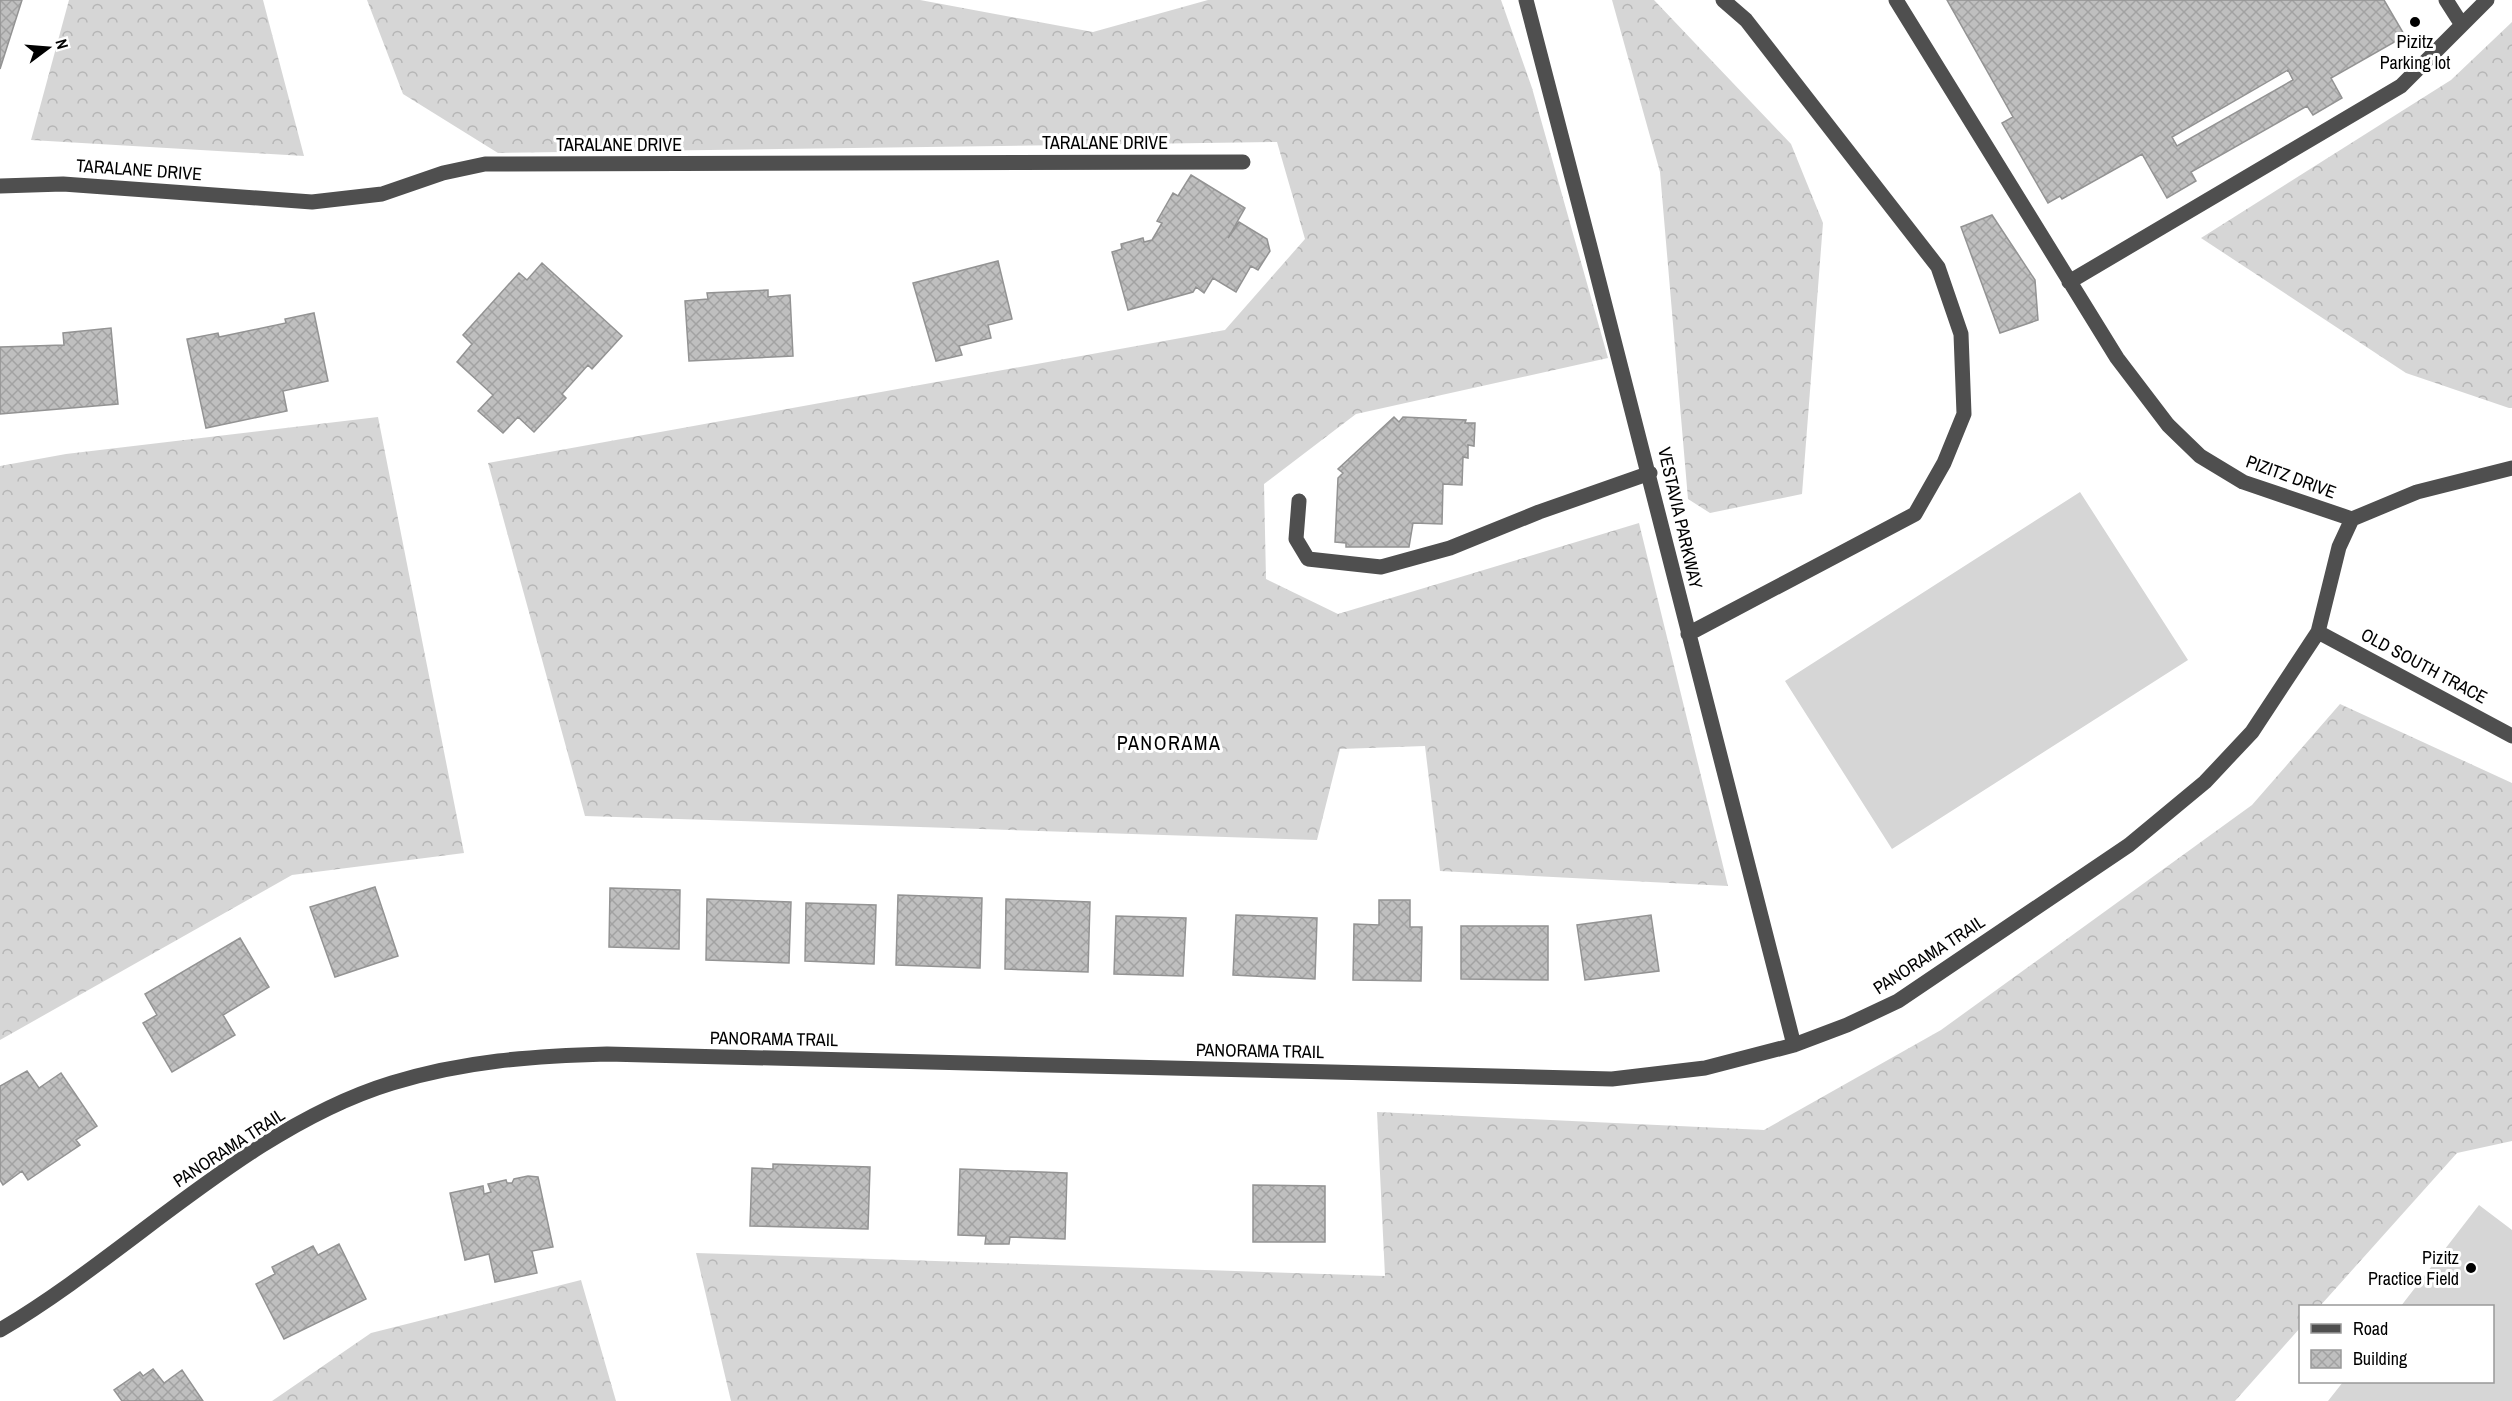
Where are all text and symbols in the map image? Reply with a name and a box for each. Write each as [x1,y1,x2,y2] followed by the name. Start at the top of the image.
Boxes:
[2408,15,2422,29] marker: Pizitz Parking lot
[18,18,78,78] north arrow
[2380,29,2450,75] place label: Pizitz Parking lot
[51,36,74,51] text: N
[1042,130,1168,155] street label: TARALANE DRIVE
[556,132,682,157] street label: TARALANE DRIVE
[75,153,203,186] street label: TARALANE DRIVE
[1652,445,1709,591] street label: VESTAVIA PARKWAY
[2243,449,2340,504] street label: PIZITZ DRIVE
[2357,622,2492,709] street label: OLD SOUTH TRACE
[1117,729,1221,756] district label: PANORAMA
[1868,909,1989,1000] street label: PANORAMA TRAIL
[710,1025,838,1052] street label: PANORAMA TRAIL
[1196,1037,1324,1064] street label: PANORAMA TRAIL
[168,1102,289,1193] street label: PANORAMA TRAIL
[2368,1245,2459,1291] place label: Pizitz Practice Field
[2464,1261,2478,1275] marker: Pizitz Practice Field
[2299,1305,2494,1383] legend
[2353,1316,2388,1341] text: Road
[2353,1346,2408,1371] text: Building

